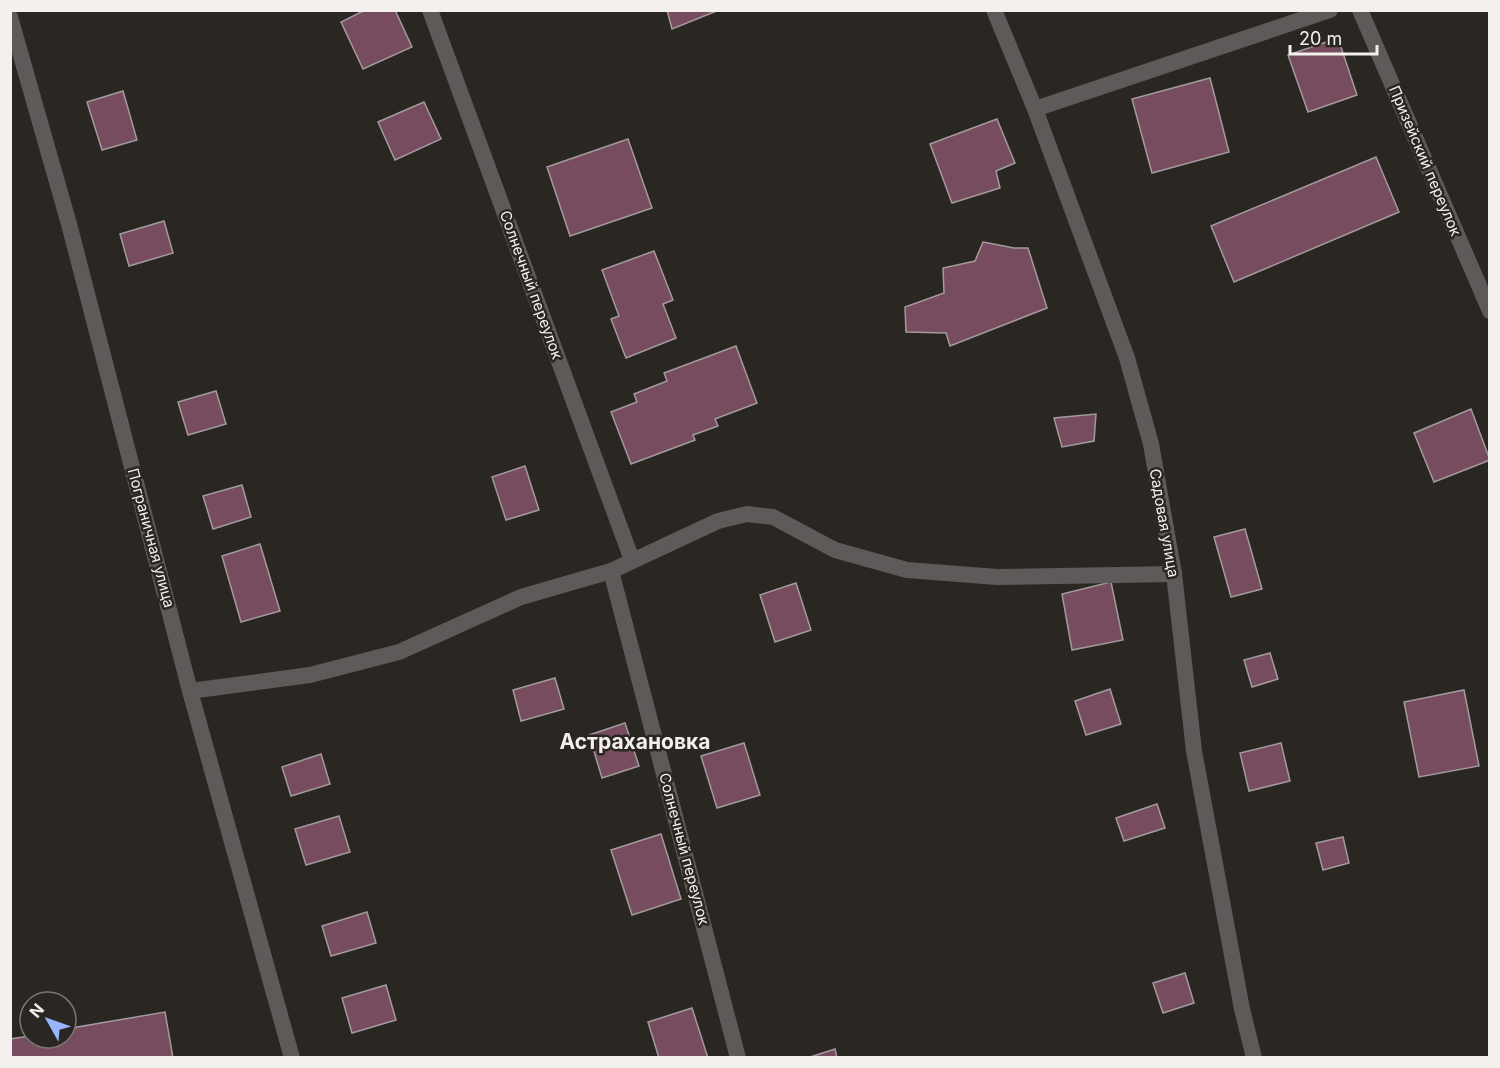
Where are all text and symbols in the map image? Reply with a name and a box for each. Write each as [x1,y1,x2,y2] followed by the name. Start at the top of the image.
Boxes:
[1290,18,1377,56] scale bar
[1299,28,1342,49] text: 20 m
[1385,83,1466,239] street label: Призейский переулок
[496,208,567,362] street label: Солнечный переулок
[124,466,179,610] street label: Пограничная улица
[1146,467,1183,579] street label: Садовая улица
[560,729,710,754] district label: Астрахановка
[655,771,714,927] street label: Солнечный переулок
[18,990,78,1050] north arrow
[25,999,48,1021] text: N

